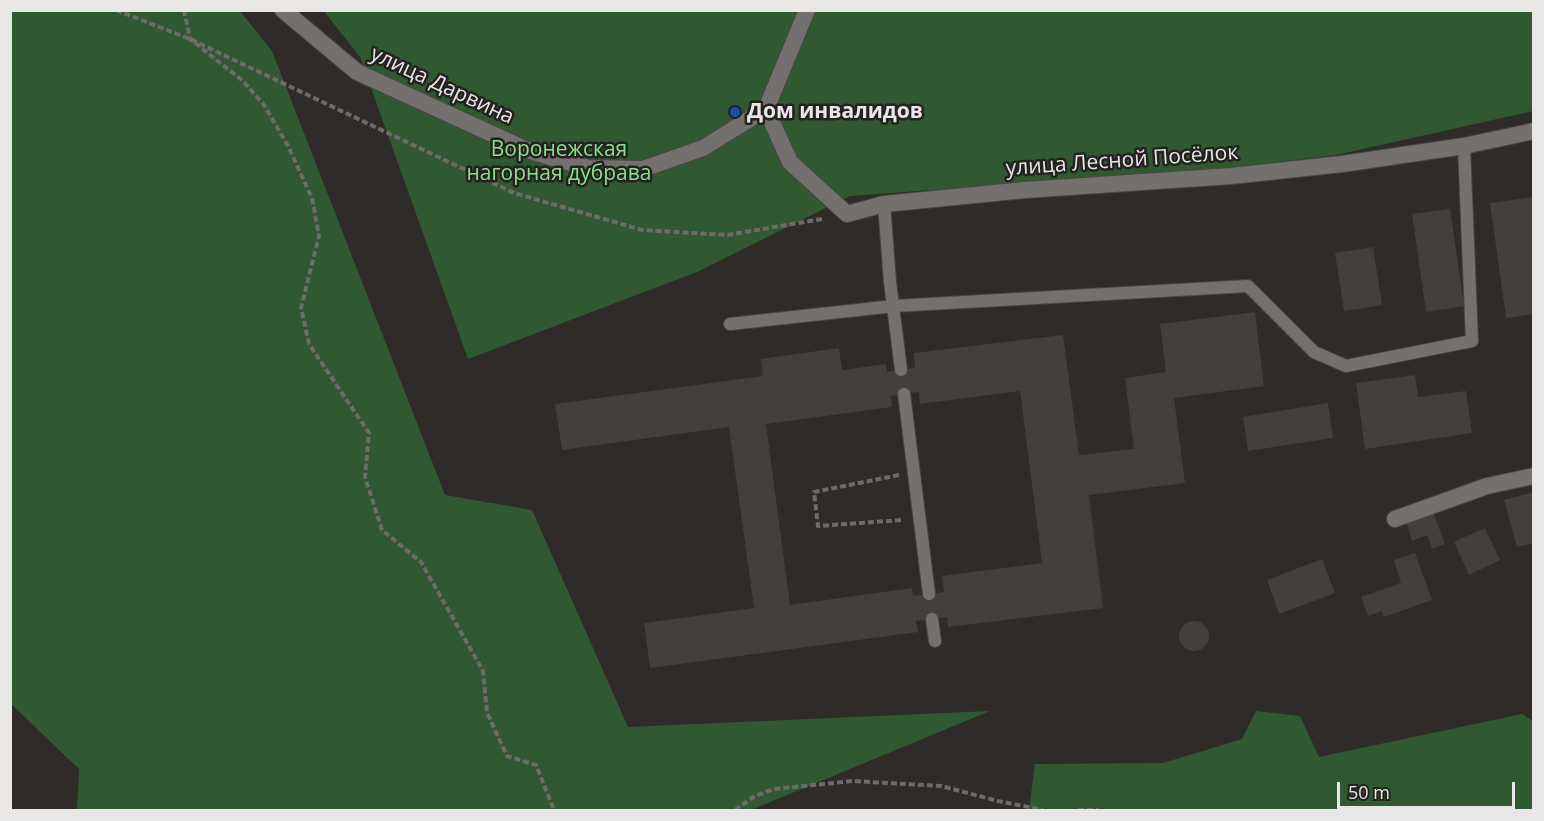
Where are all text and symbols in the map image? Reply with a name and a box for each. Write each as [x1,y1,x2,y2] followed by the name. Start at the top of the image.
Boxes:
[366,42,518,130] street label: улица Дарвина
[747,99,923,125] place label: Дом инвалидов
[728,105,742,119] marker: Дом инвалидов
[467,137,651,187] park label: Воронежская нагорная дубрава
[1005,140,1239,182] street label: улица Лесной Посёлок
[1340,770,1518,808] scale bar
[1348,780,1390,804] text: 50 m

